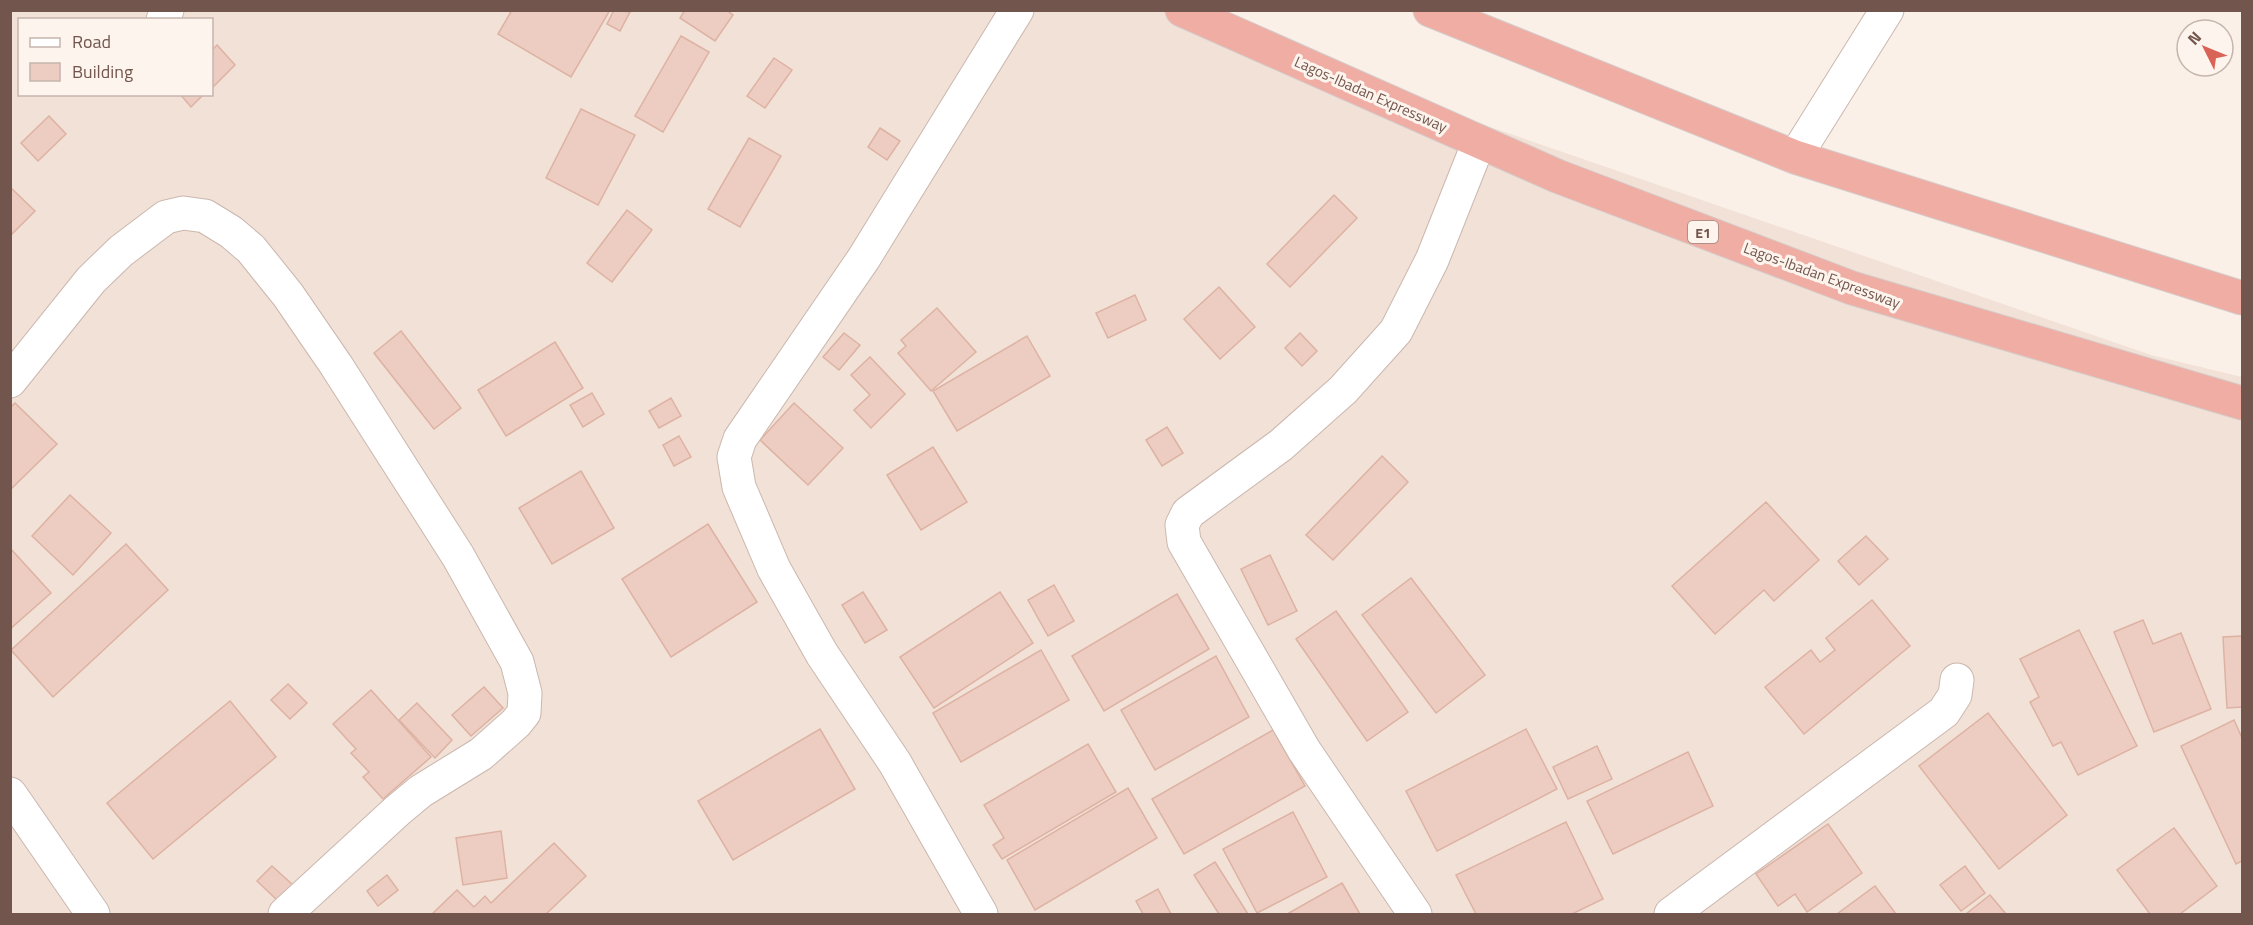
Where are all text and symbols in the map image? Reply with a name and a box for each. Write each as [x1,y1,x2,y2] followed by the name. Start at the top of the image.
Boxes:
[18,18,213,96] legend
[2175,18,2235,78] north arrow
[2181,26,2207,50] text: N
[72,28,111,55] text: Road
[1291,50,1451,138] street label: Lagos-Ibadan Expressway
[72,58,133,85] text: Building
[1688,221,1718,243] road number: E1
[1740,236,1904,314] street label: Lagos-Ibadan Expressway

